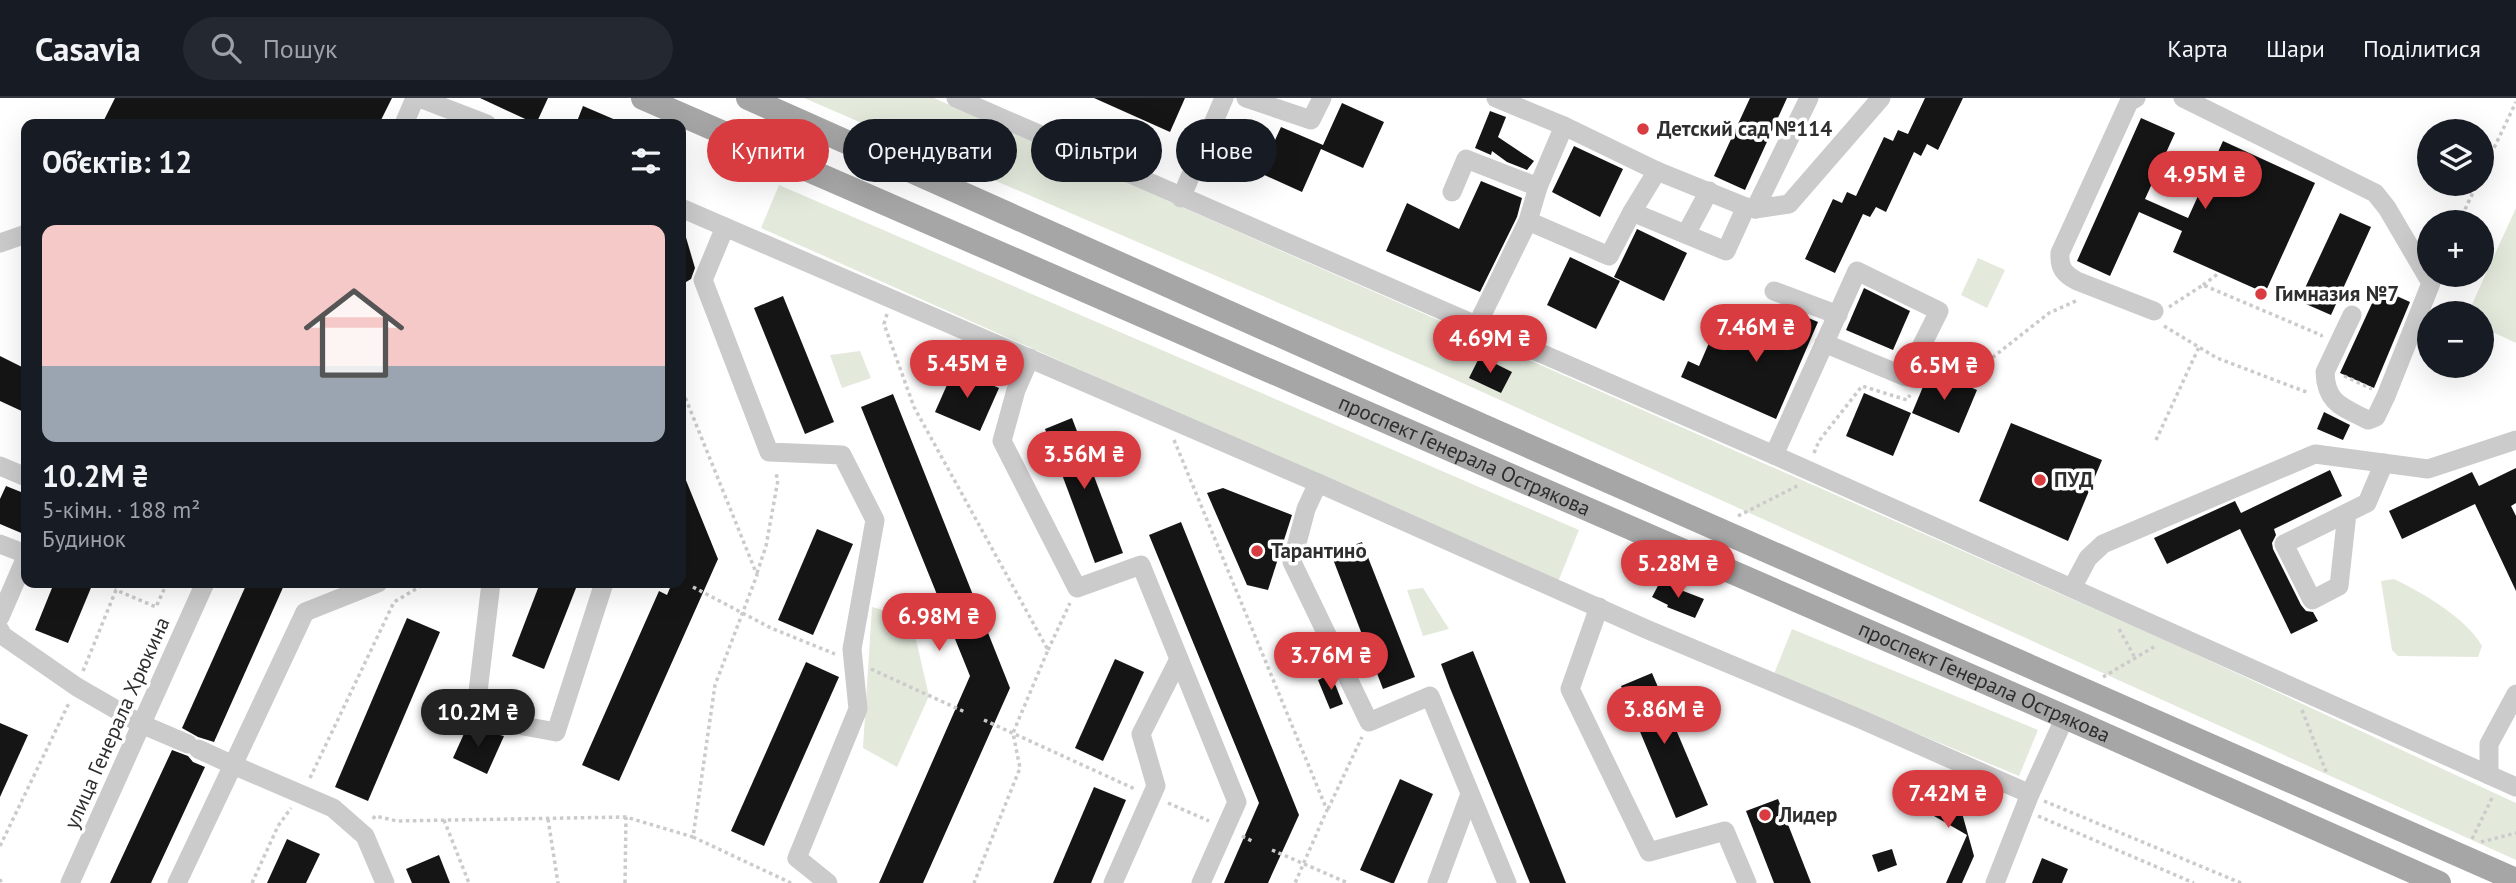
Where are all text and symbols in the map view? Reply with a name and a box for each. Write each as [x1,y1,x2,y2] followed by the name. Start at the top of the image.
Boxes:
[183,17,673,80] search box
[35,27,141,70] text: Casavia
[207,29,245,67] icon: search
[263,32,338,65] text: Пошук
[2167,33,2228,64] text: Карта
[2266,33,2325,64] text: Шари
[2363,33,2481,64] text: Поділитися
[1657,115,1832,142] place label: Детский сад №114
[707,119,829,182] chip: Купити
[843,119,1017,182] chip: Орендувати
[1031,119,1162,182] chip: Фільтри
[1176,119,1277,182] chip: Нове
[2417,119,2494,378] map controls
[2417,119,2494,196] button: layers
[1635,121,1651,137] marker: Детский сад №114
[42,142,192,181] text: Об’єктів: 12
[627,142,665,180] icon: filters
[2140,152,2270,211] pin: 4.95M ₴
[2164,159,2246,188] text: 4.95M ₴
[2417,210,2494,287] button: +
[291,270,417,396] icon: home
[2275,280,2399,307] place label: Гимназия №7
[2253,286,2269,302] marker: Гимназия №7
[2417,301,2494,378] button: −
[1691,304,1821,364] pin: 7.46M ₴
[1716,312,1796,341] text: 7.46M ₴
[1425,316,1555,375] pin: 4.69M ₴
[1449,323,1531,352] text: 4.69M ₴
[902,341,1032,400] pin: 5.45M ₴
[1887,342,2001,402] pin: 6.5M ₴
[926,348,1008,377] text: 5.45M ₴
[1909,350,1979,379] text: 6.5M ₴
[1335,389,1595,522] street label: проспект Генерала Острякова
[1019,432,1149,491] pin: 3.56M ₴
[1043,439,1125,468] text: 3.56M ₴
[42,456,149,495] text: 10.2M ₴
[2054,466,2094,493] place label: ПУД
[2032,472,2048,488] marker: ПУД
[42,495,200,524] text: 5-кімн. · 188 m²
[42,524,126,553] text: Будинок
[1271,537,1367,564] place label: Тарантино
[1613,540,1743,600] pin: 5.28M ₴
[1249,543,1265,559] marker: Тарантино
[1637,548,1719,577] text: 5.28M ₴
[874,594,1004,653] pin: 6.98M ₴
[898,601,980,630] text: 6.98M ₴
[58,613,175,833] street label: улица Генерала Хрюкина
[1855,615,2115,748] street label: проспект Генерала Острякова
[1266,632,1396,692] pin: 3.76M ₴
[1290,640,1372,669] text: 3.76M ₴
[1599,686,1729,746] pin: 3.86M ₴
[413,690,543,749] pin: 10.2M ₴
[1623,694,1705,723] text: 3.86M ₴
[437,697,519,726] text: 10.2M ₴
[1883,770,2013,830] pin: 7.42M ₴
[1908,778,1988,807] text: 7.42M ₴
[1778,801,1837,828] place label: Лидер
[1757,807,1773,823] marker: Лидер

